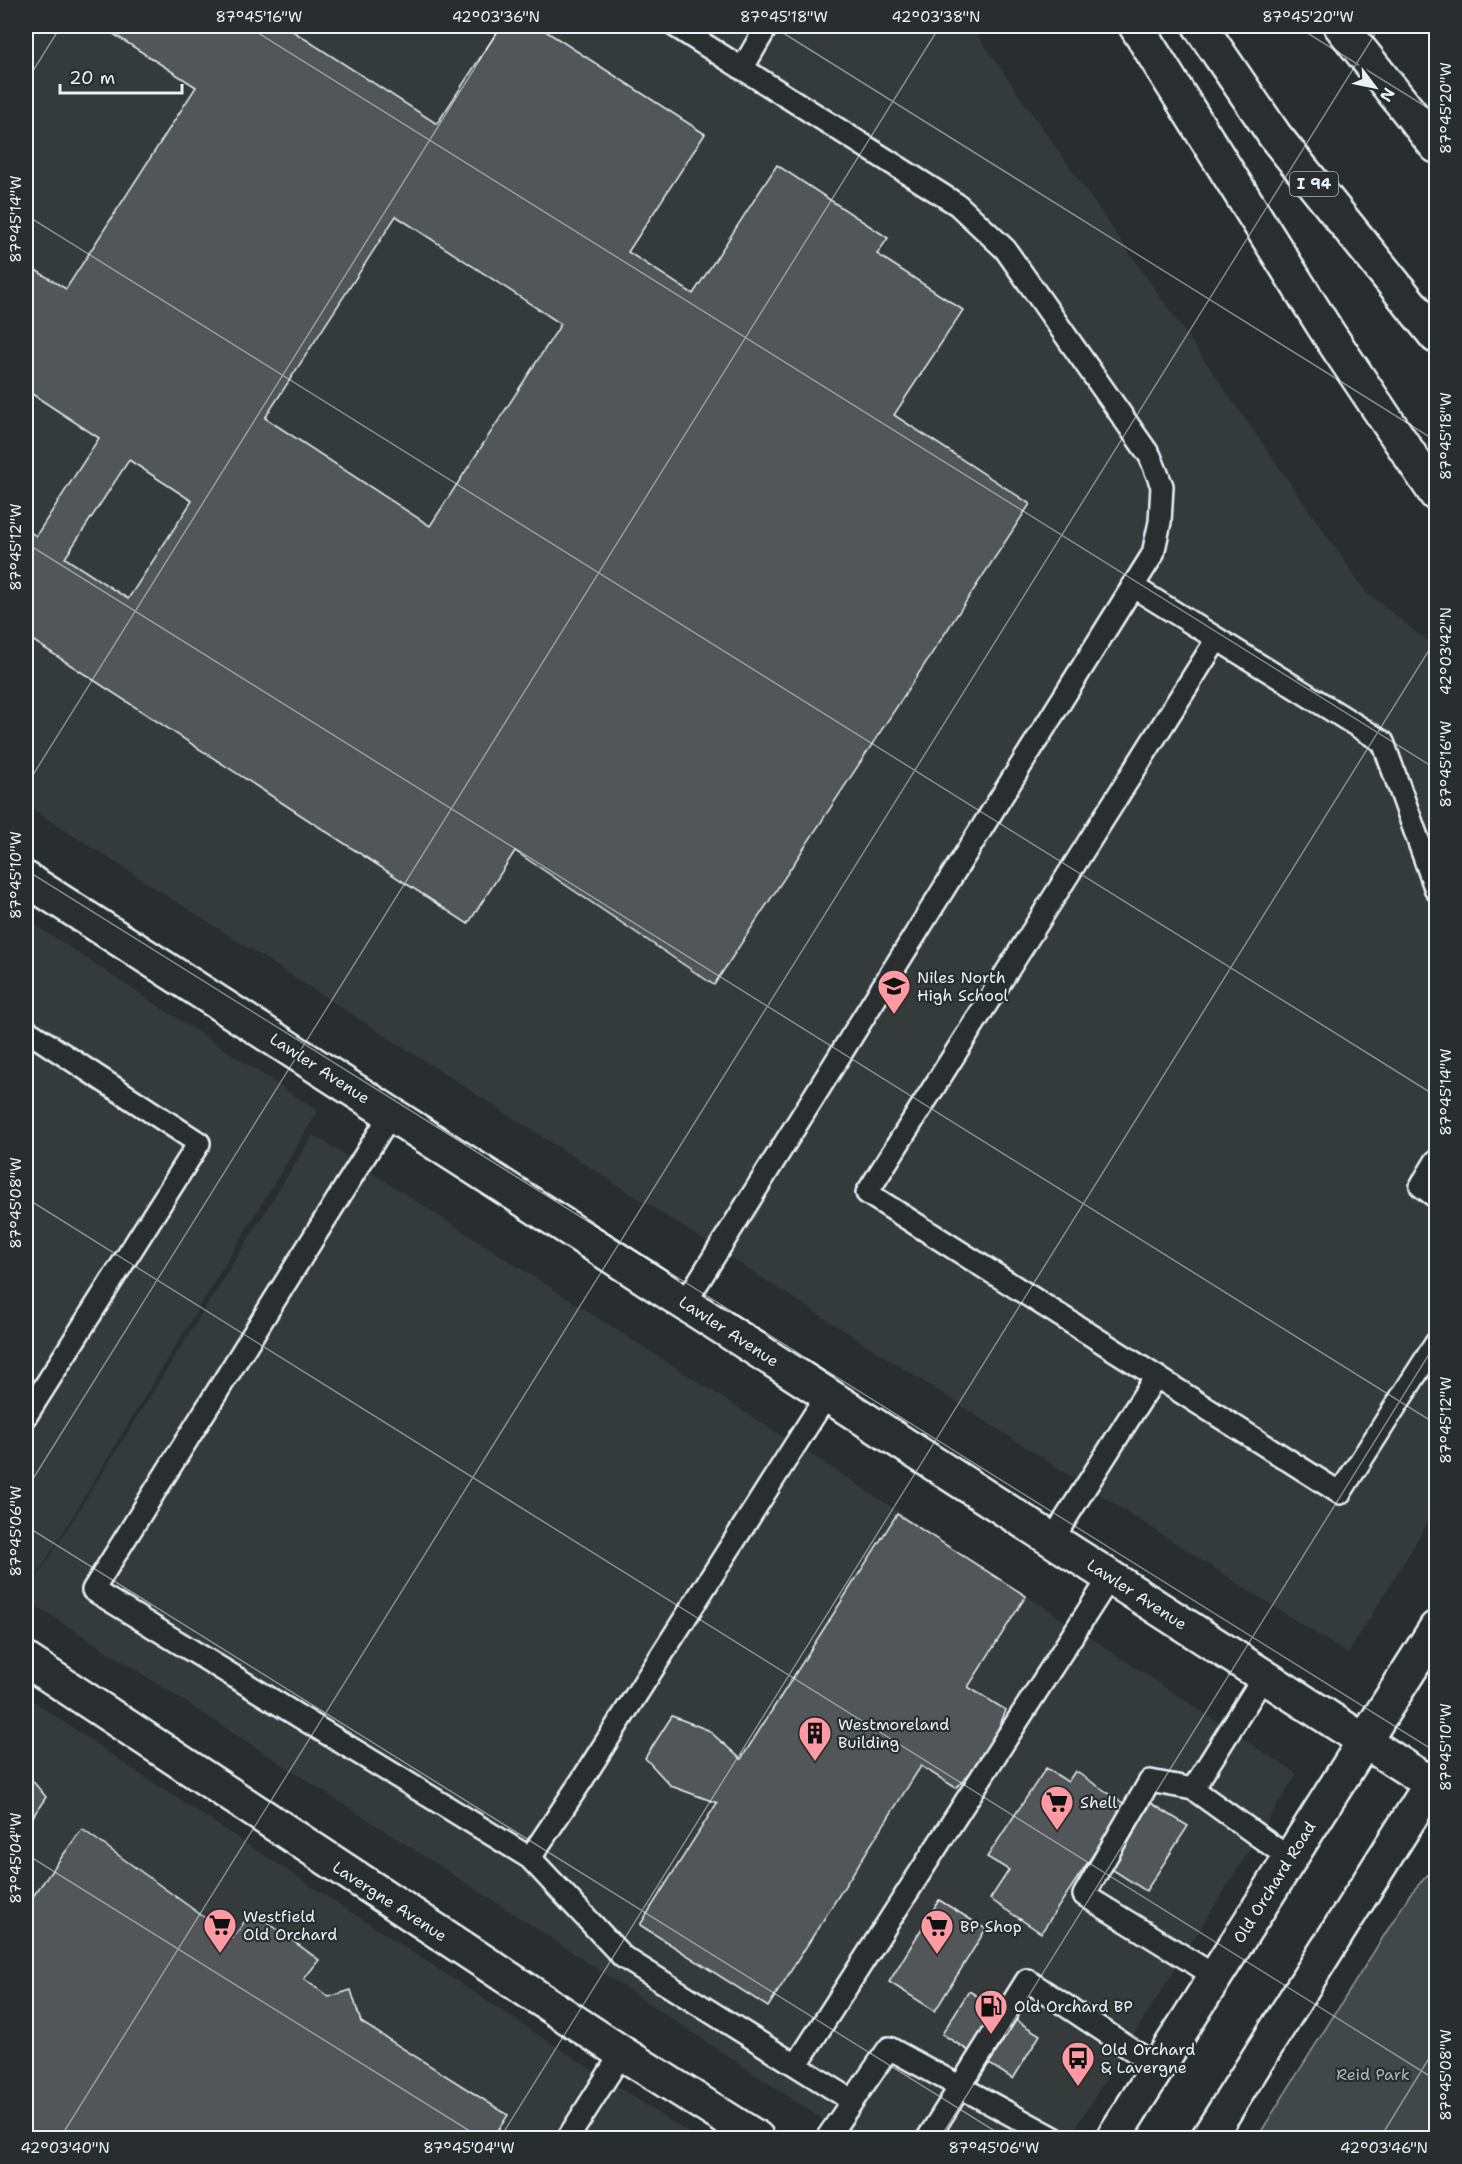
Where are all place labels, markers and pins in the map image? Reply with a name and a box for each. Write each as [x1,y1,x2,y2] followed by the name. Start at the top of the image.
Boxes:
[917,967,1009,1006] place label: Niles North High School
[876,968,912,1015] school or university icon: Niles North High School
[838,1714,949,1753] place label: Westmoreland Building
[797,1715,833,1762] building icon: Westmoreland Building
[1039,1784,1075,1831] supermarket icon: Shell
[1080,1792,1117,1813] place label: Shell
[243,1906,337,1945] place label: Westfield Old Orchard
[202,1907,238,1954] supermarket icon: Westfield Old Orchard
[919,1908,955,1955] supermarket icon: BP Shop
[960,1916,1022,1937] place label: BP Shop
[973,1988,1009,2035] fuel station icon: Old Orchard BP
[1014,1996,1133,2017] place label: Old Orchard BP
[1101,2039,1195,2078] place label: Old Orchard & Lavergne
[1060,2040,1096,2087] bus stop icon: Old Orchard & Lavergne

